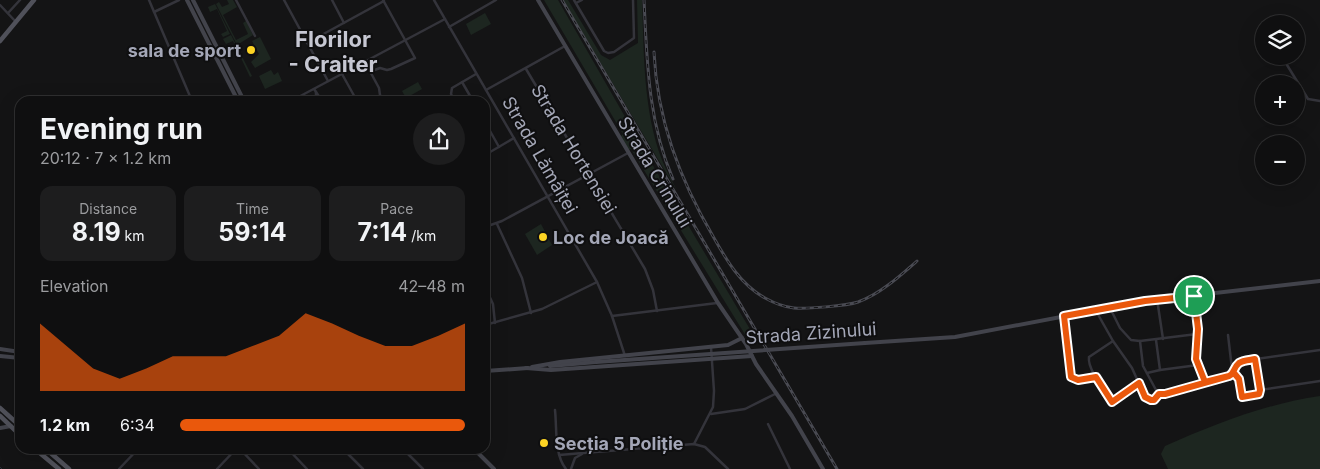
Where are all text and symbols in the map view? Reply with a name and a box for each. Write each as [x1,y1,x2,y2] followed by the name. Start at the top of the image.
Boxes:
[1255,15,1305,185] map controls
[1255,15,1305,65] button: layers
[288,26,378,77] district label: Florilor - Craiter
[128,40,241,61] place label: sala de sport
[245,44,257,56] marker: sala de sport
[1255,75,1305,125] button: +
[527,80,621,218] street label: Strada Hortensiei
[497,93,582,218] street label: Strada Lămâiței
[40,112,203,146] text: Evening run
[413,113,465,165] button: share
[614,113,696,231] street label: Strada Crinului
[1255,135,1305,185] button: −
[40,148,171,168] text: 20:12 · 7 × 1.2 km
[79,200,137,217] text: Distance
[236,200,269,217] text: Time
[380,200,413,217] text: Pace
[72,217,121,247] text: 8.19
[218,217,287,247] text: 59:14
[357,217,407,247] text: 7:14
[121,227,145,244] text: km
[407,227,436,244] text: /km
[553,227,669,248] place label: Loc de Joacă
[537,231,549,243] marker: Loc de Joacă
[1173,275,1215,317] pin
[40,276,109,296] text: Elevation
[398,276,465,296] text: 42–48 m
[1180,282,1208,310] icon: arrive
[745,318,877,348] street label: Strada Zizinului
[40,415,90,435] text: 1.2 km
[120,415,155,435] text: 6:34
[554,433,684,454] place label: Secția 5 Poliție
[538,437,550,449] marker: Secția 5 Poliție

